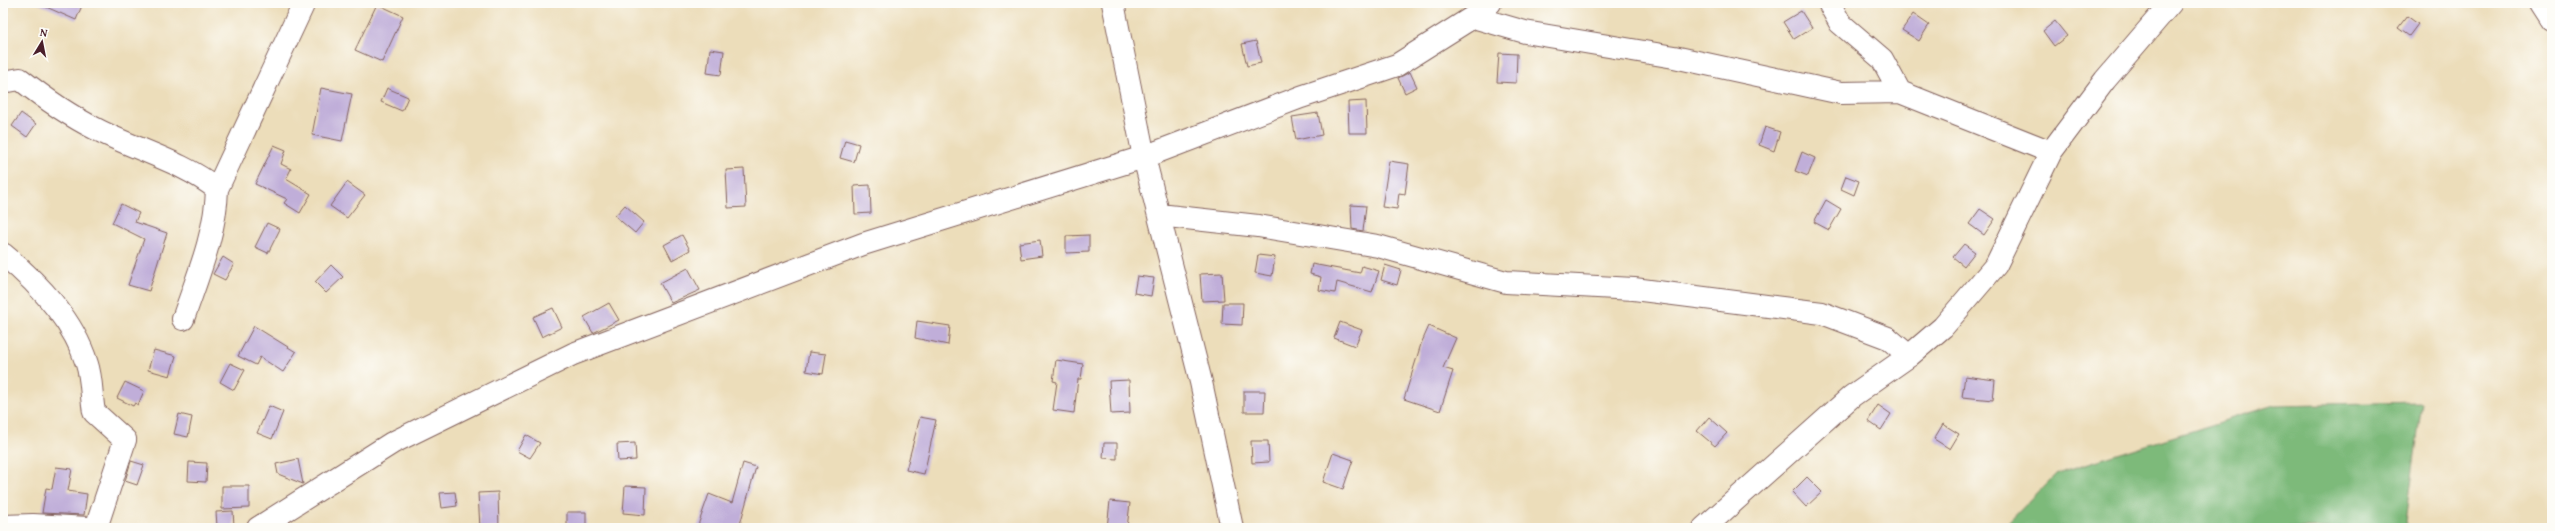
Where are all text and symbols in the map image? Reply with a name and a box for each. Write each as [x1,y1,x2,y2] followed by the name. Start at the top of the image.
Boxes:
[22,22,62,62] north arrow
[39,24,49,41] text: N

